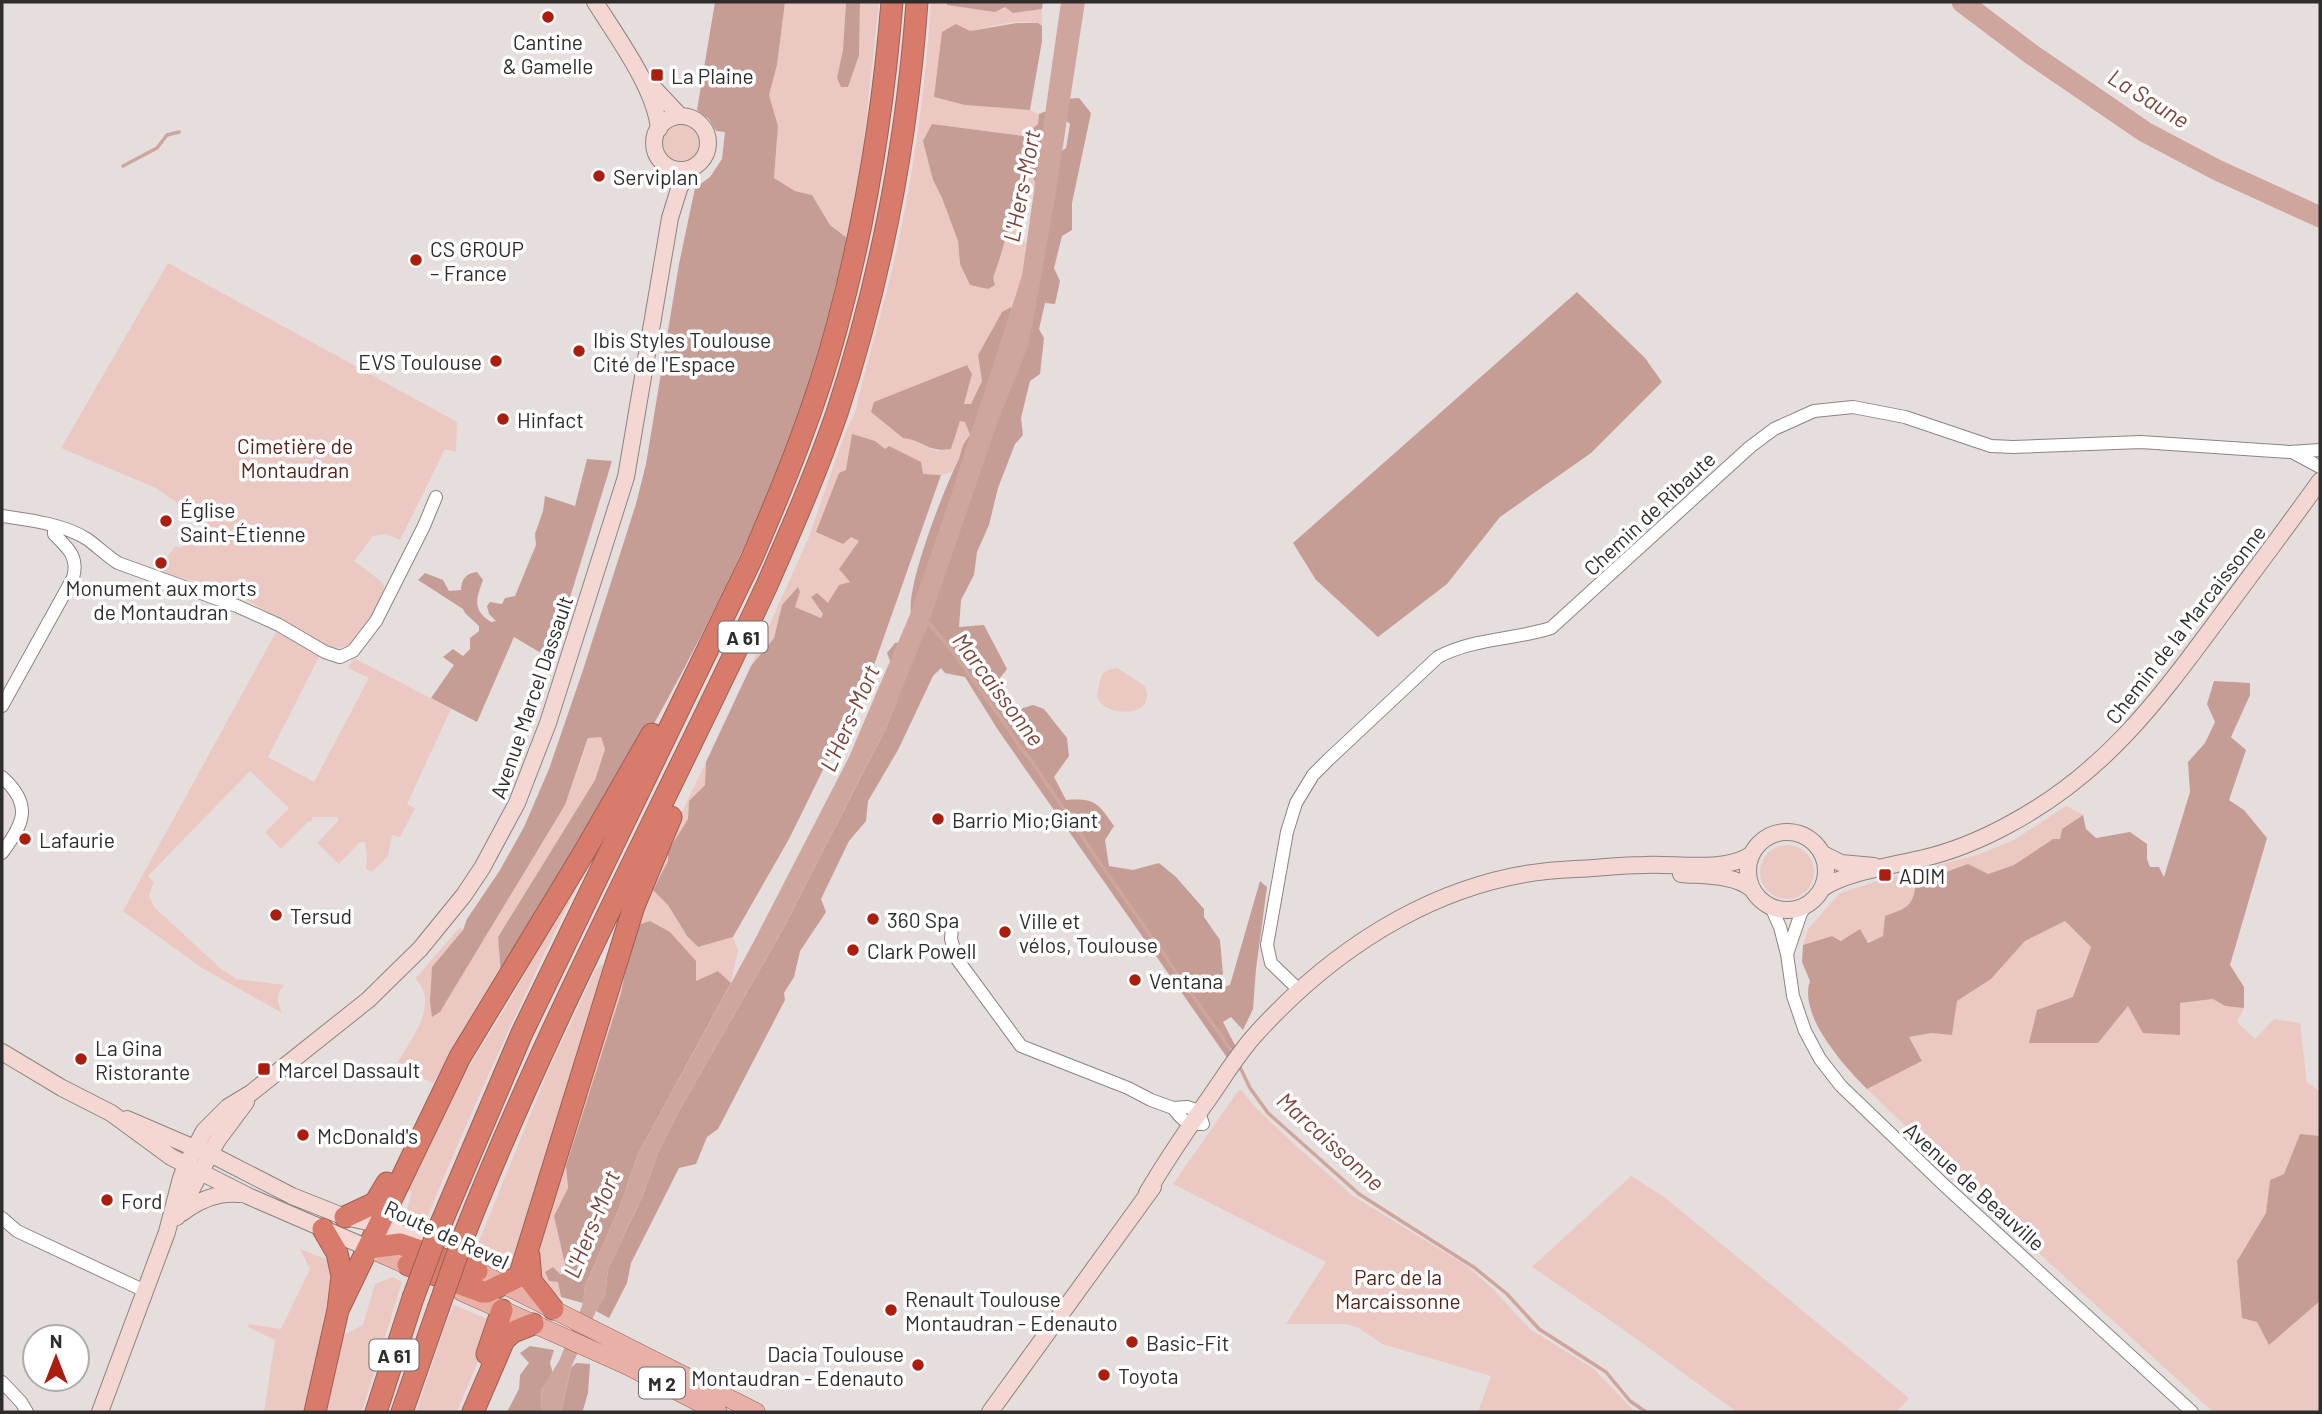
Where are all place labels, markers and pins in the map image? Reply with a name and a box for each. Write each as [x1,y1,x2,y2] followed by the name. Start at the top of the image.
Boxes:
[540,9,556,25] marker: Cantine & Gamelle
[503,29,593,78] place label: Cantine & Gamelle
[671,63,754,88] place label: La Plaine
[649,67,665,83] marker: La Plaine
[613,164,699,189] place label: Serviplan
[591,168,607,184] marker: Serviplan
[430,236,524,285] place label: CS GROUP – France
[408,252,424,268] marker: CS GROUP – France
[593,327,771,376] place label: Ibis Styles Toulouse Cité de l'Espace
[571,343,587,359] marker: Ibis Styles Toulouse Cité de l'Espace
[358,349,482,374] place label: EVS Toulouse
[488,353,504,369] marker: EVS Toulouse
[517,407,584,432] place label: Hinfact
[495,411,511,427] marker: Hinfact
[180,497,306,546] place label: Église Saint-Étienne
[158,513,174,529] marker: Église Saint-Étienne
[153,555,169,571] marker: Monument aux morts de Montaudran
[65,575,257,624] place label: Monument aux morts de Montaudran
[952,807,1098,832] place label: Barrio Mio;Giant
[930,811,946,827] marker: Barrio Mio;Giant
[39,827,115,852] place label: Lafaurie
[17,831,33,847] marker: Lafaurie
[1899,863,1945,888] place label: ADIM
[1877,867,1893,883] marker: ADIM
[290,903,352,928] place label: Tersud
[268,907,284,923] marker: Tersud
[887,907,959,932] place label: 360 Spa
[1019,908,1158,957] place label: Ville et vélos, Toulouse
[865,911,881,927] marker: 360 Spa
[997,924,1013,940] marker: Ville et vélos, Toulouse
[867,938,976,963] place label: Clark Powell
[845,942,861,958] marker: Clark Powell
[1149,968,1223,993] place label: Ventana
[1127,972,1143,988] marker: Ventana
[95,1035,190,1084] place label: La Gina Ristorante
[73,1051,89,1067] marker: La Gina Ristorante
[278,1057,420,1082] place label: Marcel Dassault
[256,1061,272,1077] marker: Marcel Dassault
[317,1123,418,1148] place label: McDonald's
[295,1127,311,1143] marker: McDonald's
[121,1188,163,1213] place label: Ford
[99,1192,115,1208] marker: Ford
[905,1286,1118,1335] place label: Renault Toulouse Montaudran - Edenauto
[883,1302,899,1318] marker: Renault Toulouse Montaudran - Edenauto
[1146,1330,1229,1355] place label: Basic-Fit
[1124,1334,1140,1350] marker: Basic-Fit
[691,1341,904,1390] place label: Dacia Toulouse Montaudran - Edenauto
[910,1357,926,1373] marker: Dacia Toulouse Montaudran - Edenauto
[1118,1363,1179,1388] place label: Toyota
[1096,1367,1112,1383] marker: Toyota

